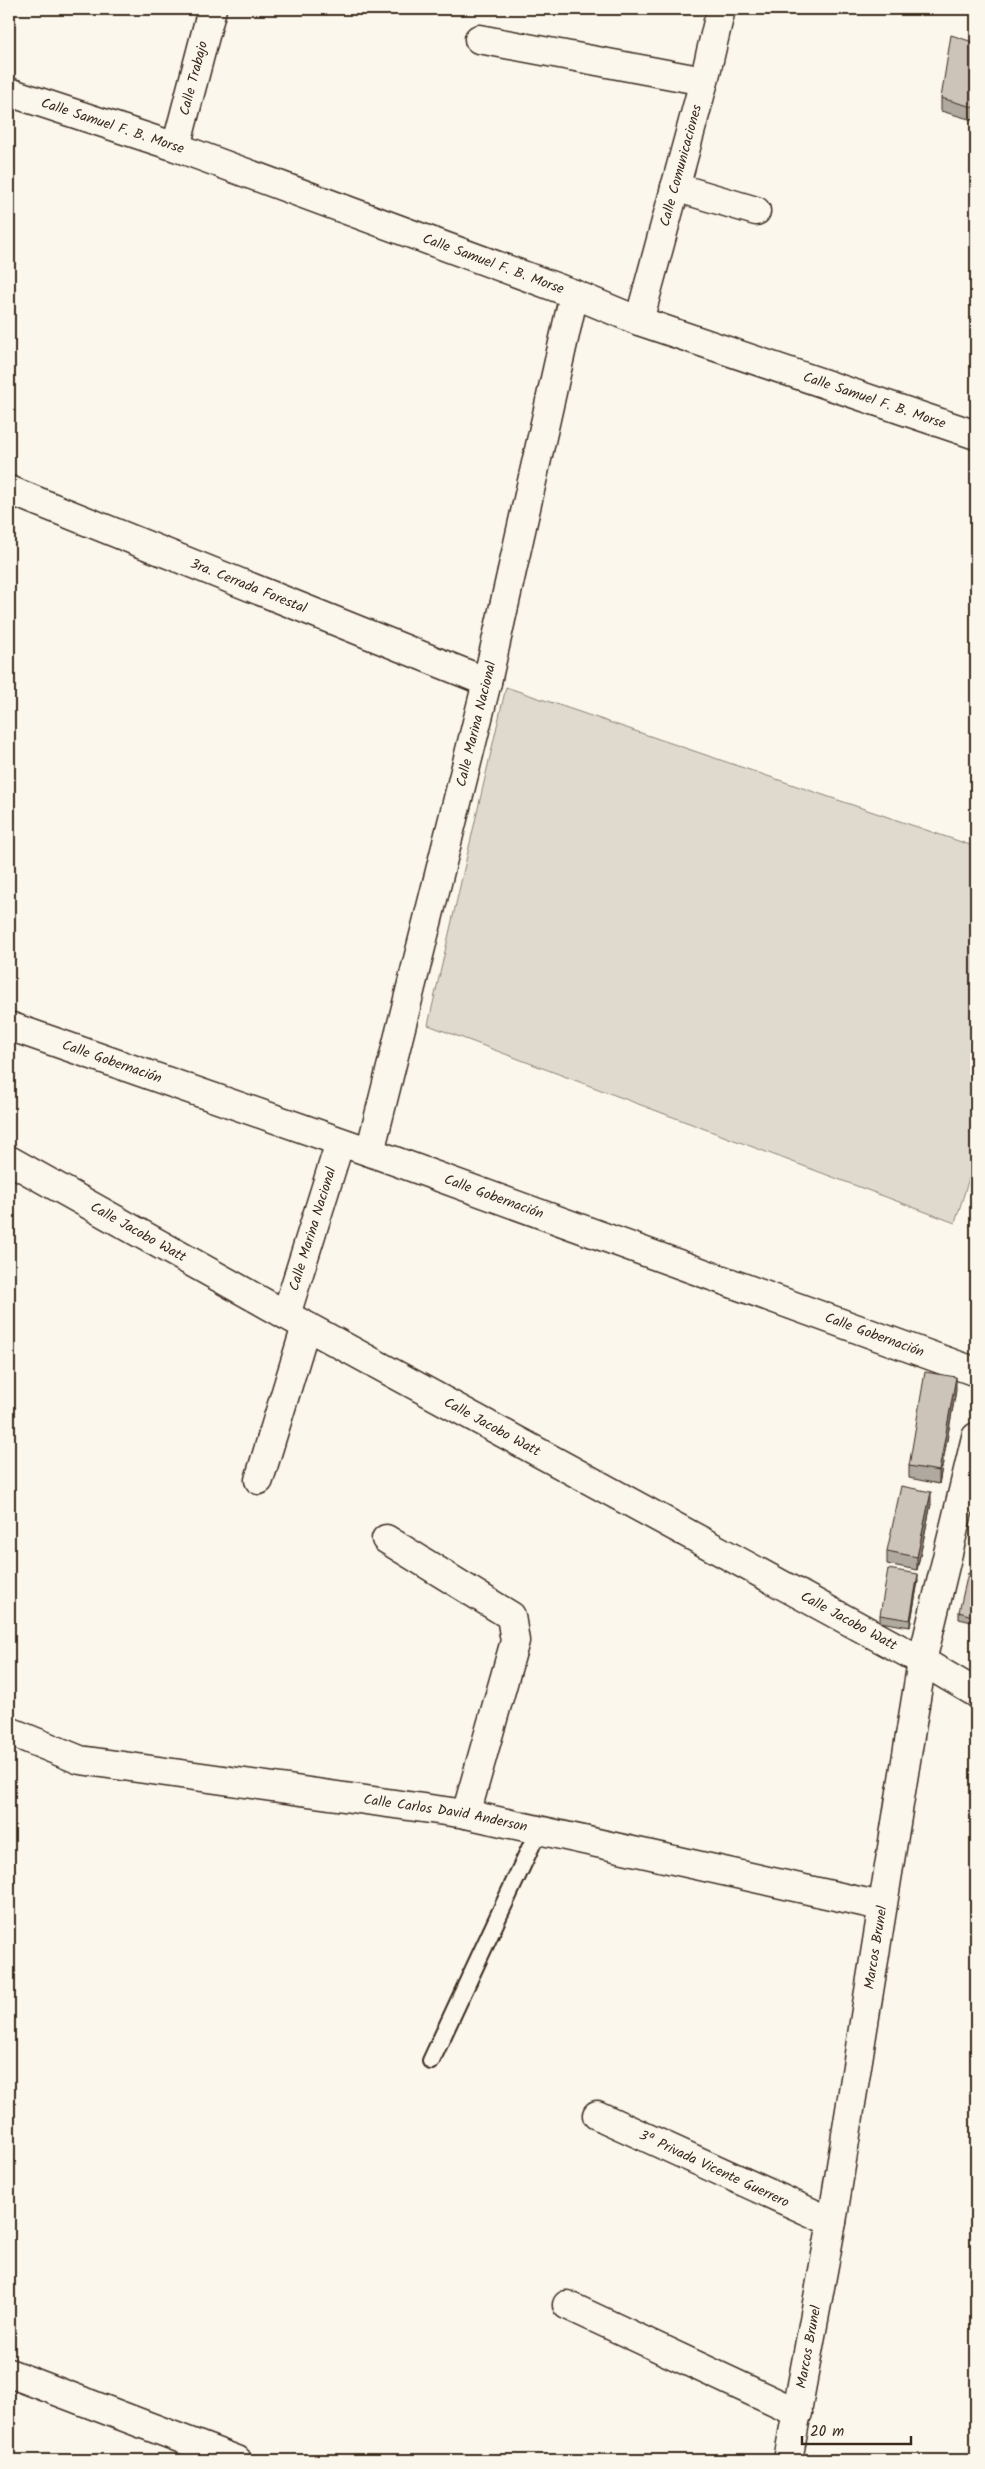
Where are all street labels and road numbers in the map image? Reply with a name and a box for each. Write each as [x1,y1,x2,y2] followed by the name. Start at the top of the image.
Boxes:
[174,39,214,118] street label: Calle Trabajo
[38,92,188,160] street label: Calle Samuel F. B. Morse
[654,102,708,229] street label: Calle Comunicaciones
[419,228,568,301] street label: Calle Samuel F. B. Morse
[800,366,949,435] street label: Calle Samuel F. B. Morse
[187,553,311,620] street label: 3ra. Cerrada Forestal
[450,659,502,789] street label: Calle Marina Nacional
[59,1034,165,1090] street label: Calle Gobernación
[283,1164,343,1294] street label: Calle Marina Nacional
[441,1169,547,1225] street label: Calle Gobernación
[86,1196,191,1268] street label: Calle Jacobo Watt
[822,1307,927,1363] street label: Calle Gobernación
[440,1392,545,1463] street label: Calle Jacobo Watt
[796,1586,902,1657] street label: Calle Jacobo Watt
[362,1789,529,1838] street label: Calle Carlos David Anderson
[859,1904,894,1991] street label: Marcos Brunel
[635,2124,793,2214] street label: 3ª Privada Vicente Guerrero
[790,2303,827,2390] street label: Marcos Brunel

